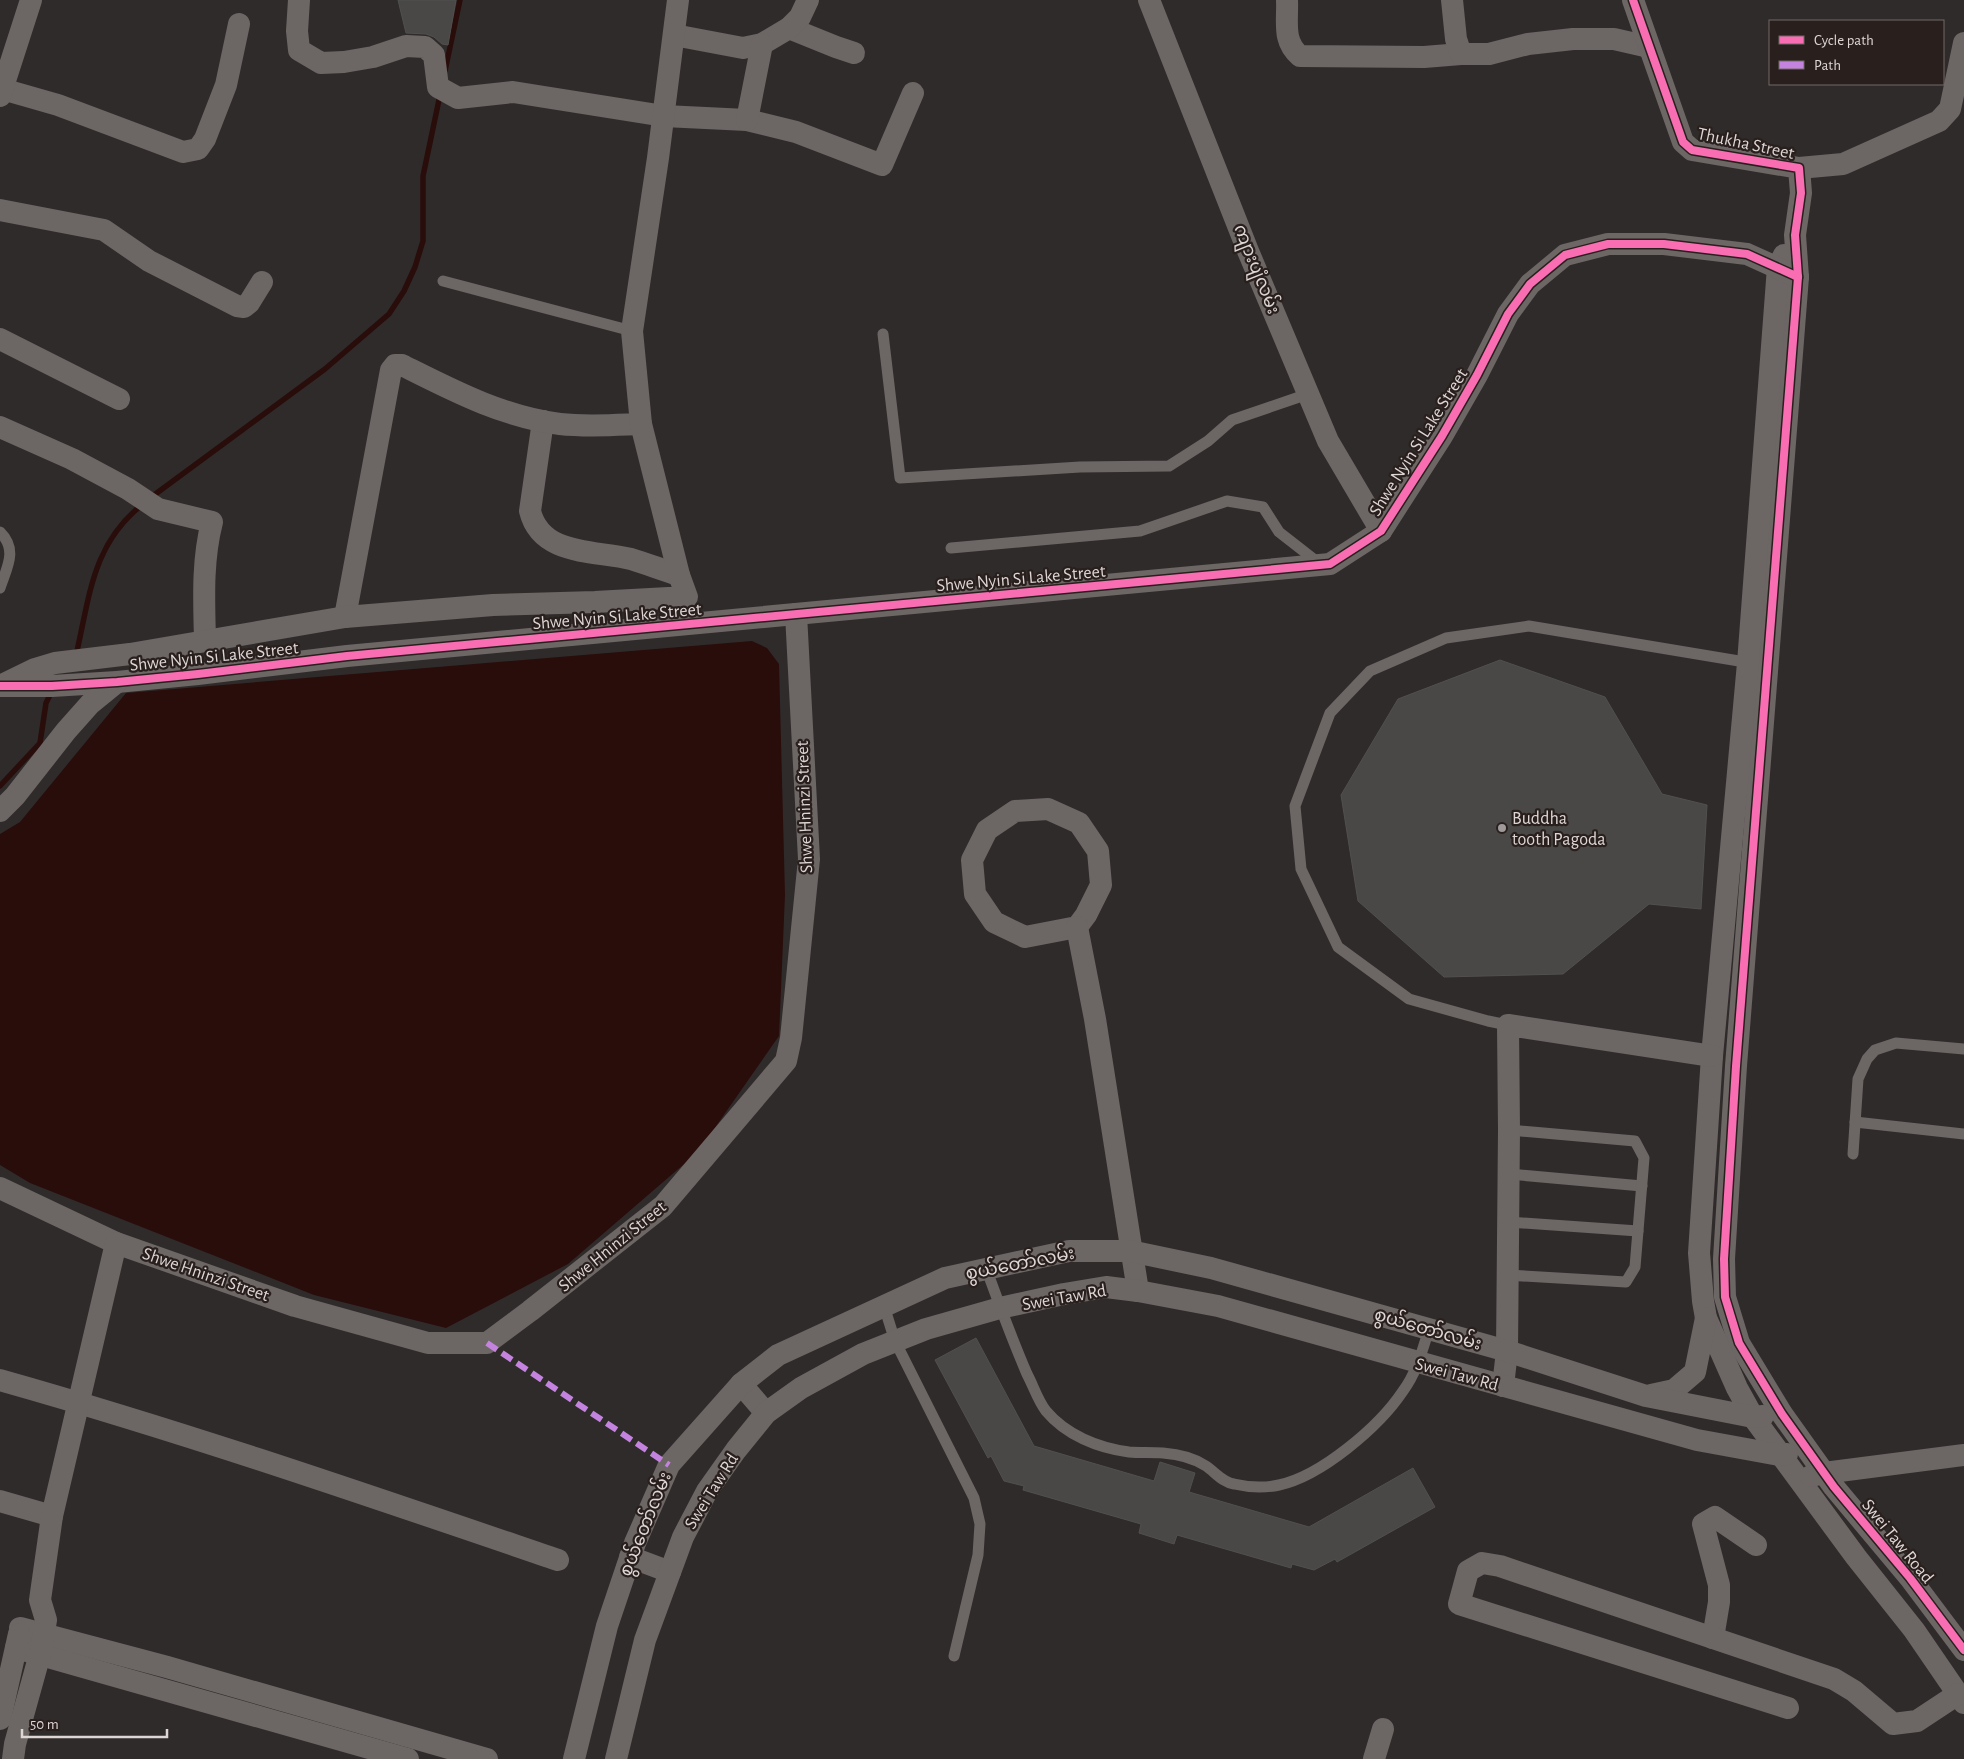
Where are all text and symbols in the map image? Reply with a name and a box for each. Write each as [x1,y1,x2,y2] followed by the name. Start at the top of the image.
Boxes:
[1769,20,1944,85] legend
[1814,33,1874,48] text: Cycle path
[1814,58,1841,73] text: Path
[1696,125,1796,163] street label: Thukha Street
[1225,220,1287,319] street label: ကျားပျံလမ်း
[1366,366,1472,519] street label: Shwe Nyin Si Lake Street
[936,563,1107,595] street label: Shwe Nyin Si Lake Street
[532,601,703,633] street label: Shwe Nyin Si Lake Street
[129,639,300,675] street label: Shwe Nyin Si Lake Street
[794,740,816,874] street label: Shwe Hninzi Street
[1512,810,1606,849] place label: Buddha tooth Pagoda
[1496,822,1508,834] marker: Buddha tooth Pagoda
[555,1198,670,1296] street label: Shwe Hninzi Street
[963,1240,1077,1288] street label: စွယ်တော်လမ်း
[140,1245,272,1305] street label: Shwe Hninzi Street
[1021,1282,1108,1314] street label: Swei Taw Rd
[1371,1301,1485,1359] street label: စွယ်တော်လမ်း
[1413,1355,1500,1395] street label: Swei Taw Rd
[682,1451,742,1532] street label: Swei Taw Rd
[612,1468,680,1581] street label: စွယ်တော်လမ်း
[1858,1496,1936,1587] street label: Swei Taw Road
[22,1706,168,1738] scale bar
[30,1717,59,1732] text: 50 m

